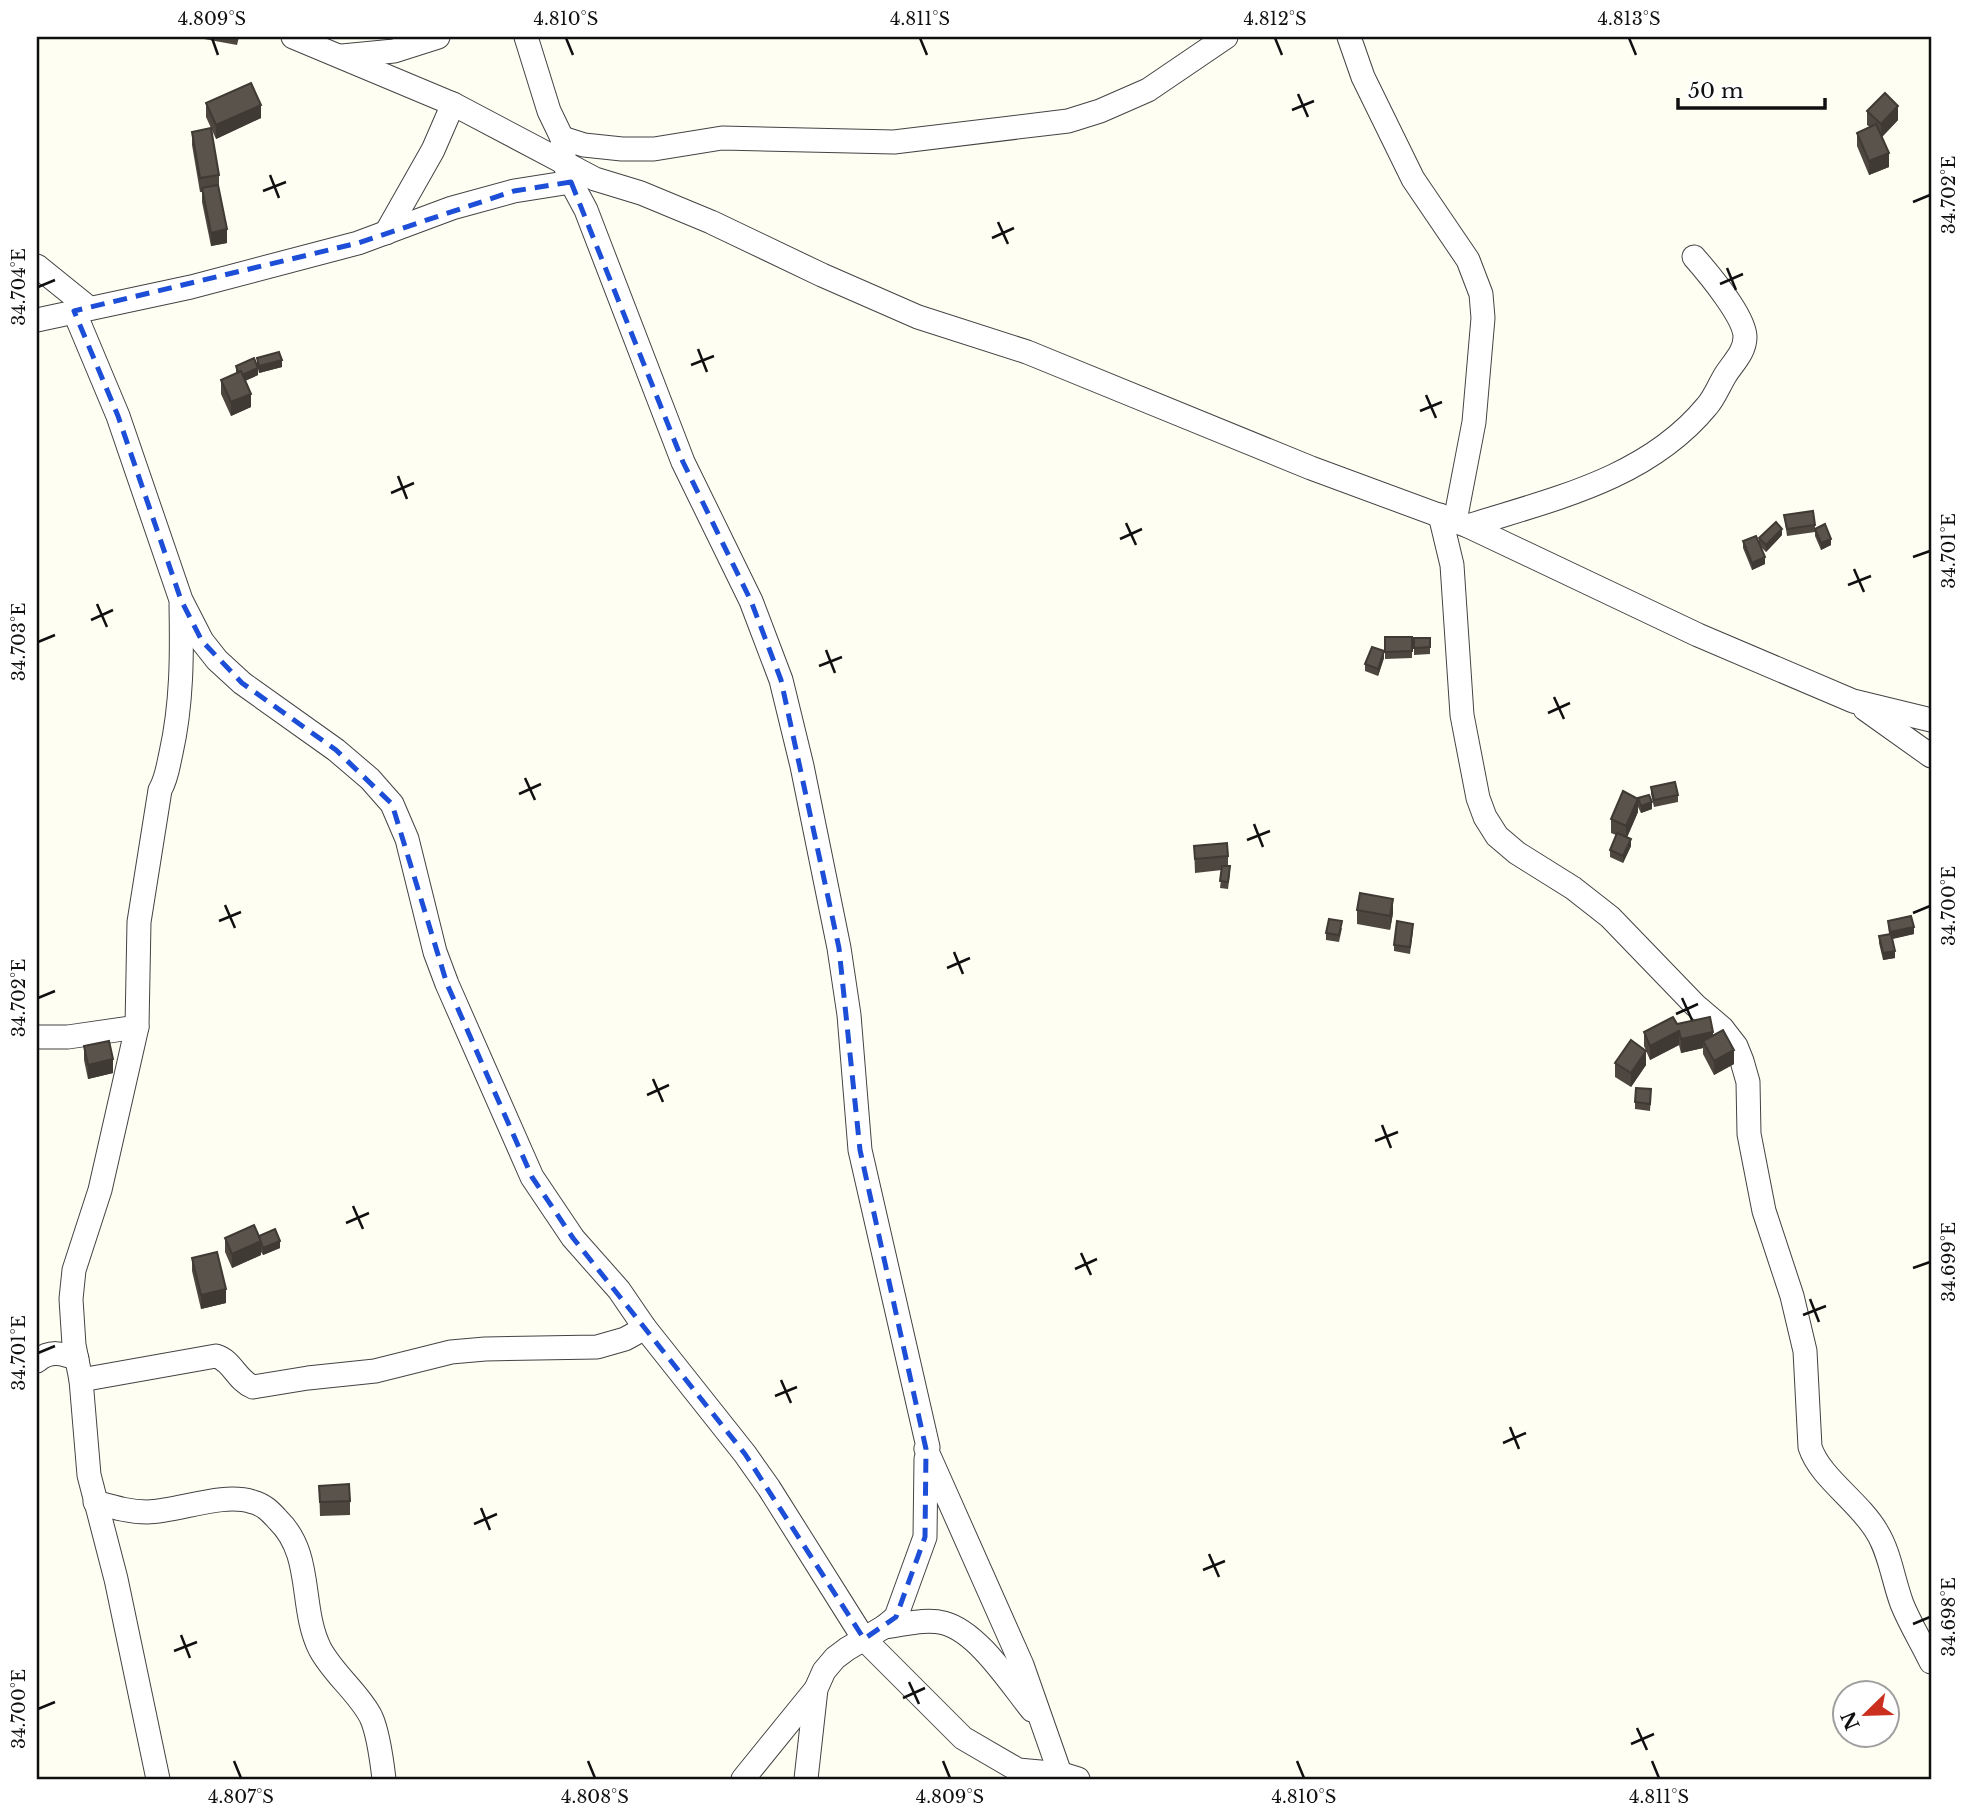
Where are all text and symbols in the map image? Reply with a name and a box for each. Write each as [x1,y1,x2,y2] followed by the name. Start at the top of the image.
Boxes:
[178,8,246,30] text: 4.809°S
[534,8,598,30] text: 4.810°S
[890,8,950,30] text: 4.811°S
[1243,8,1307,30] text: 4.812°S
[1597,8,1661,30] text: 4.813°S
[1678,66,1825,110] scale bar
[1688,78,1744,104] text: 50 m
[1938,156,1960,234] text: 34.702°E
[8,248,30,326] text: 34.704°E
[1938,513,1960,589] text: 34.701°E
[8,603,30,681] text: 34.703°E
[1938,866,1960,946] text: 34.700°E
[8,959,30,1037] text: 34.702°E
[1938,1222,1960,1302] text: 34.699°E
[8,1315,30,1391] text: 34.701°E
[1938,1577,1960,1657] text: 34.698°E
[8,1669,30,1749] text: 34.700°E
[1832,1680,1902,1750] north arrow
[1837,1708,1865,1733] text: N
[208,1786,274,1808] text: 4.807°S
[561,1786,629,1808] text: 4.808°S
[916,1786,984,1808] text: 4.809°S
[1272,1786,1336,1808] text: 4.810°S
[1629,1786,1689,1808] text: 4.811°S

